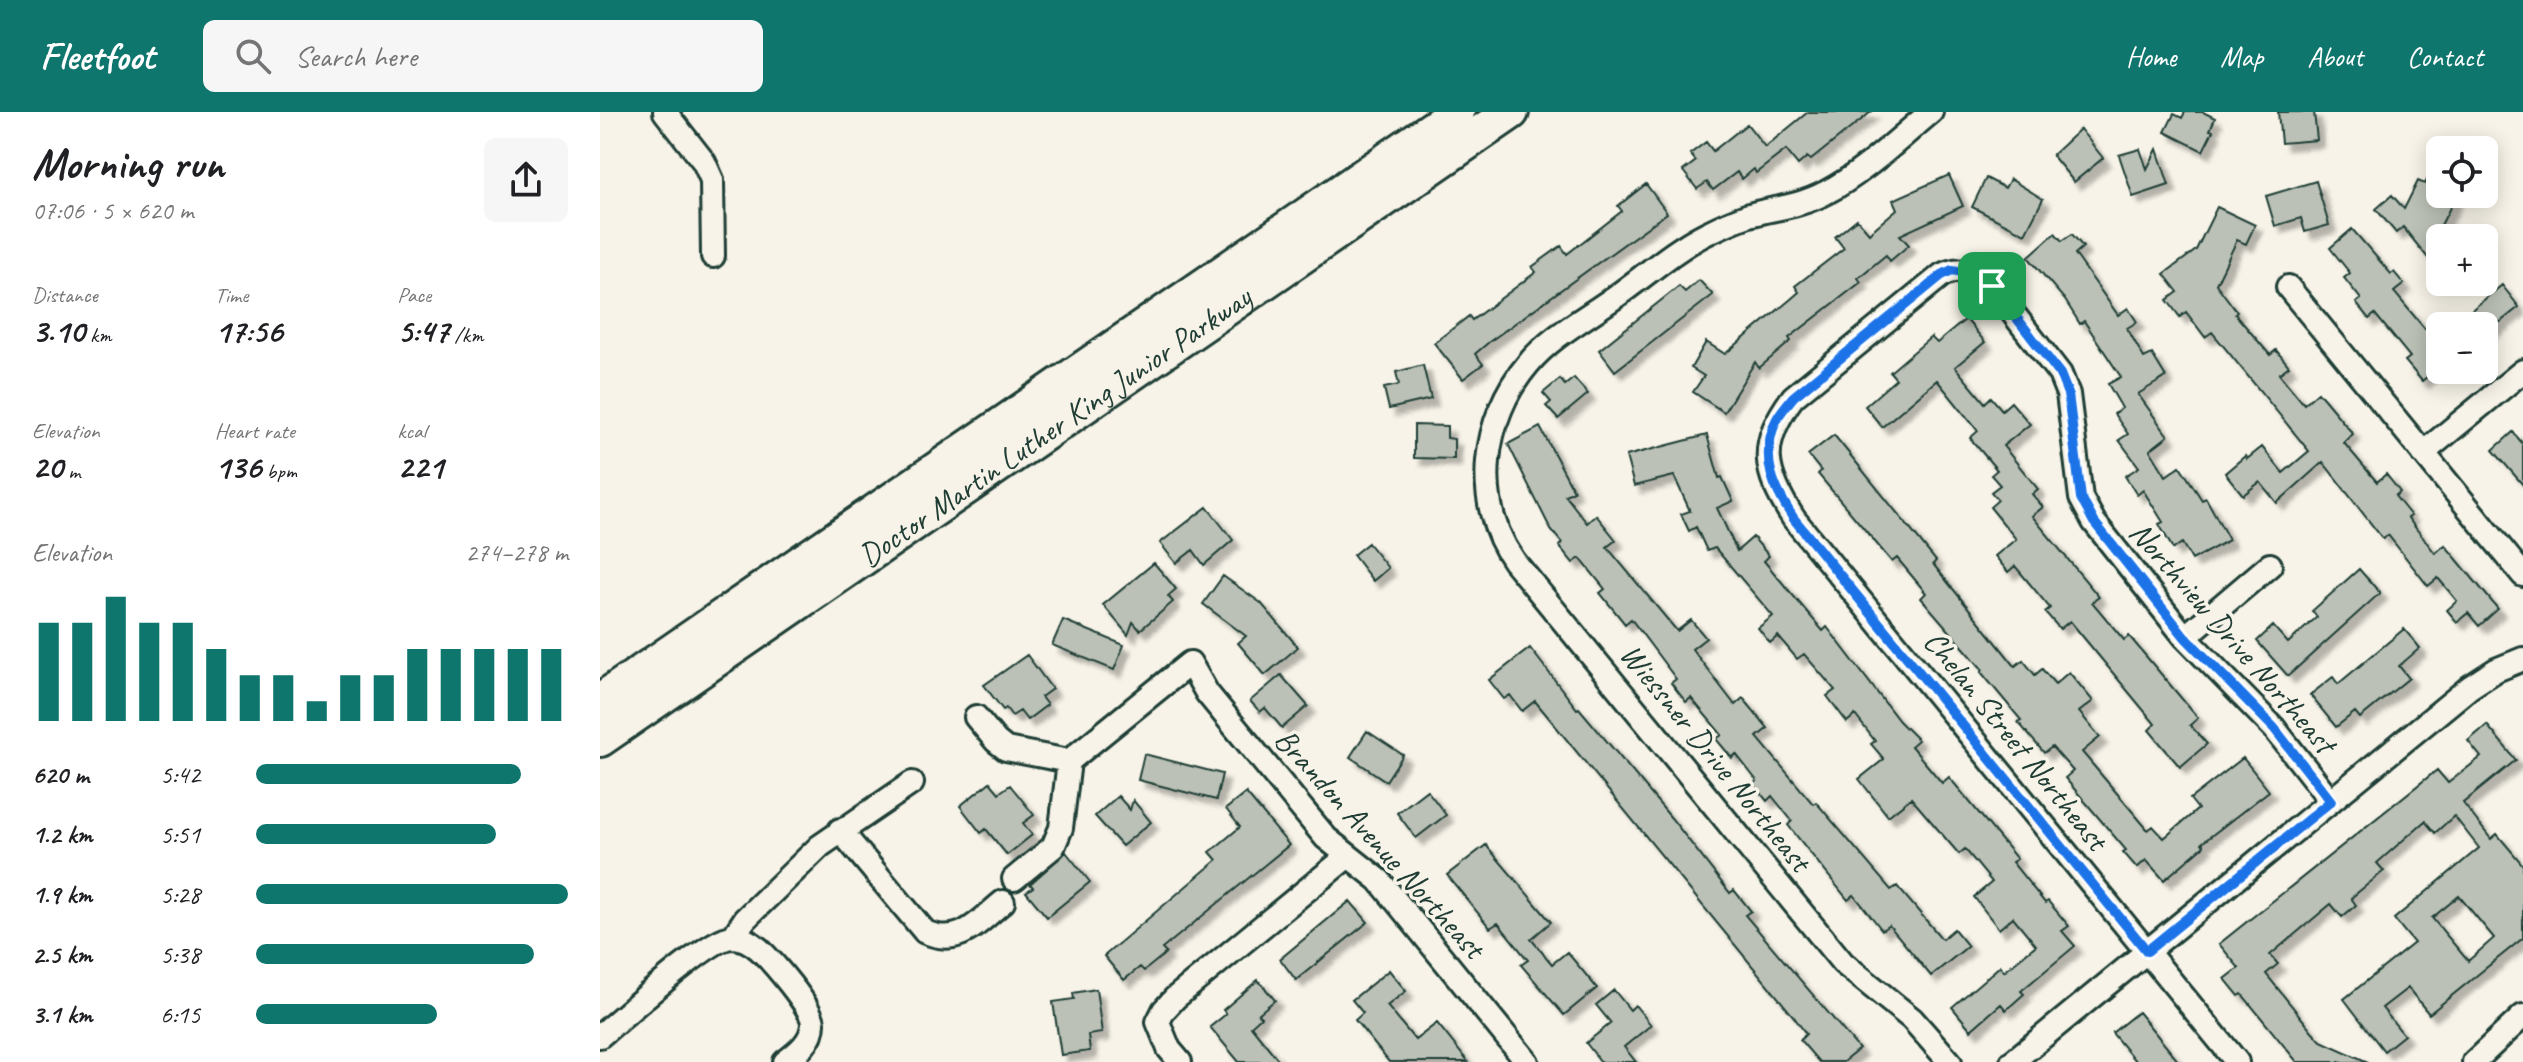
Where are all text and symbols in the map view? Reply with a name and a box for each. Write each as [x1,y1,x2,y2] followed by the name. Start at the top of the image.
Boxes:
[203,20,763,92] search box
[40,33,155,80] text: Fleetfoot
[231,34,275,78] icon: search
[295,37,417,75] text: Search here
[2126,39,2176,74] text: Home
[2220,39,2263,74] text: Map
[2307,39,2363,74] text: About
[2407,39,2483,74] text: Contact
[32,136,224,191] text: Morning run
[2426,136,2498,384] map controls
[2426,136,2498,208] button: locate
[484,138,568,222] button: share
[32,194,193,227] text: 07:06 · 5 × 620 m
[2426,224,2498,296] button: +
[1958,252,2026,320] pin
[1970,264,2014,308] icon: arrive
[851,276,1261,576] street label: Doctor Martin Luther King Junior Parkway
[32,281,98,309] text: Distance
[215,281,248,309] text: Time
[397,281,431,309] text: Pace
[32,309,85,352] text: 3.10
[215,309,283,352] text: 17:56
[397,309,449,352] text: 5:47
[2426,312,2498,384] button: −
[85,321,111,349] text: km
[449,321,483,349] text: /km
[32,417,100,445] text: Elevation
[215,417,295,445] text: Heart rate
[397,417,426,445] text: kcal
[32,445,63,488] text: 20
[215,445,261,488] text: 136
[397,445,443,488] text: 221
[63,457,80,485] text: m
[261,457,297,485] text: bpm
[2121,513,2348,765] street label: Northview Drive Northeast
[32,536,112,569] text: Elevation
[465,536,568,569] text: 274–278 m
[1914,622,2119,861] street label: Chelan Street Northeast
[1611,635,1822,882] street label: Wiessner Drive Northeast
[1265,720,1496,969] street label: Brandon Avenue Northeast
[32,758,89,791] text: 620 m
[160,758,200,791] text: 5:42
[32,818,92,851] text: 1.2 km
[160,818,200,851] text: 5:51
[32,878,92,911] text: 1.9 km
[160,878,200,911] text: 5:28
[32,938,92,971] text: 2.5 km
[160,938,200,971] text: 5:38
[32,998,92,1031] text: 3.1 km
[160,998,200,1031] text: 6:15

